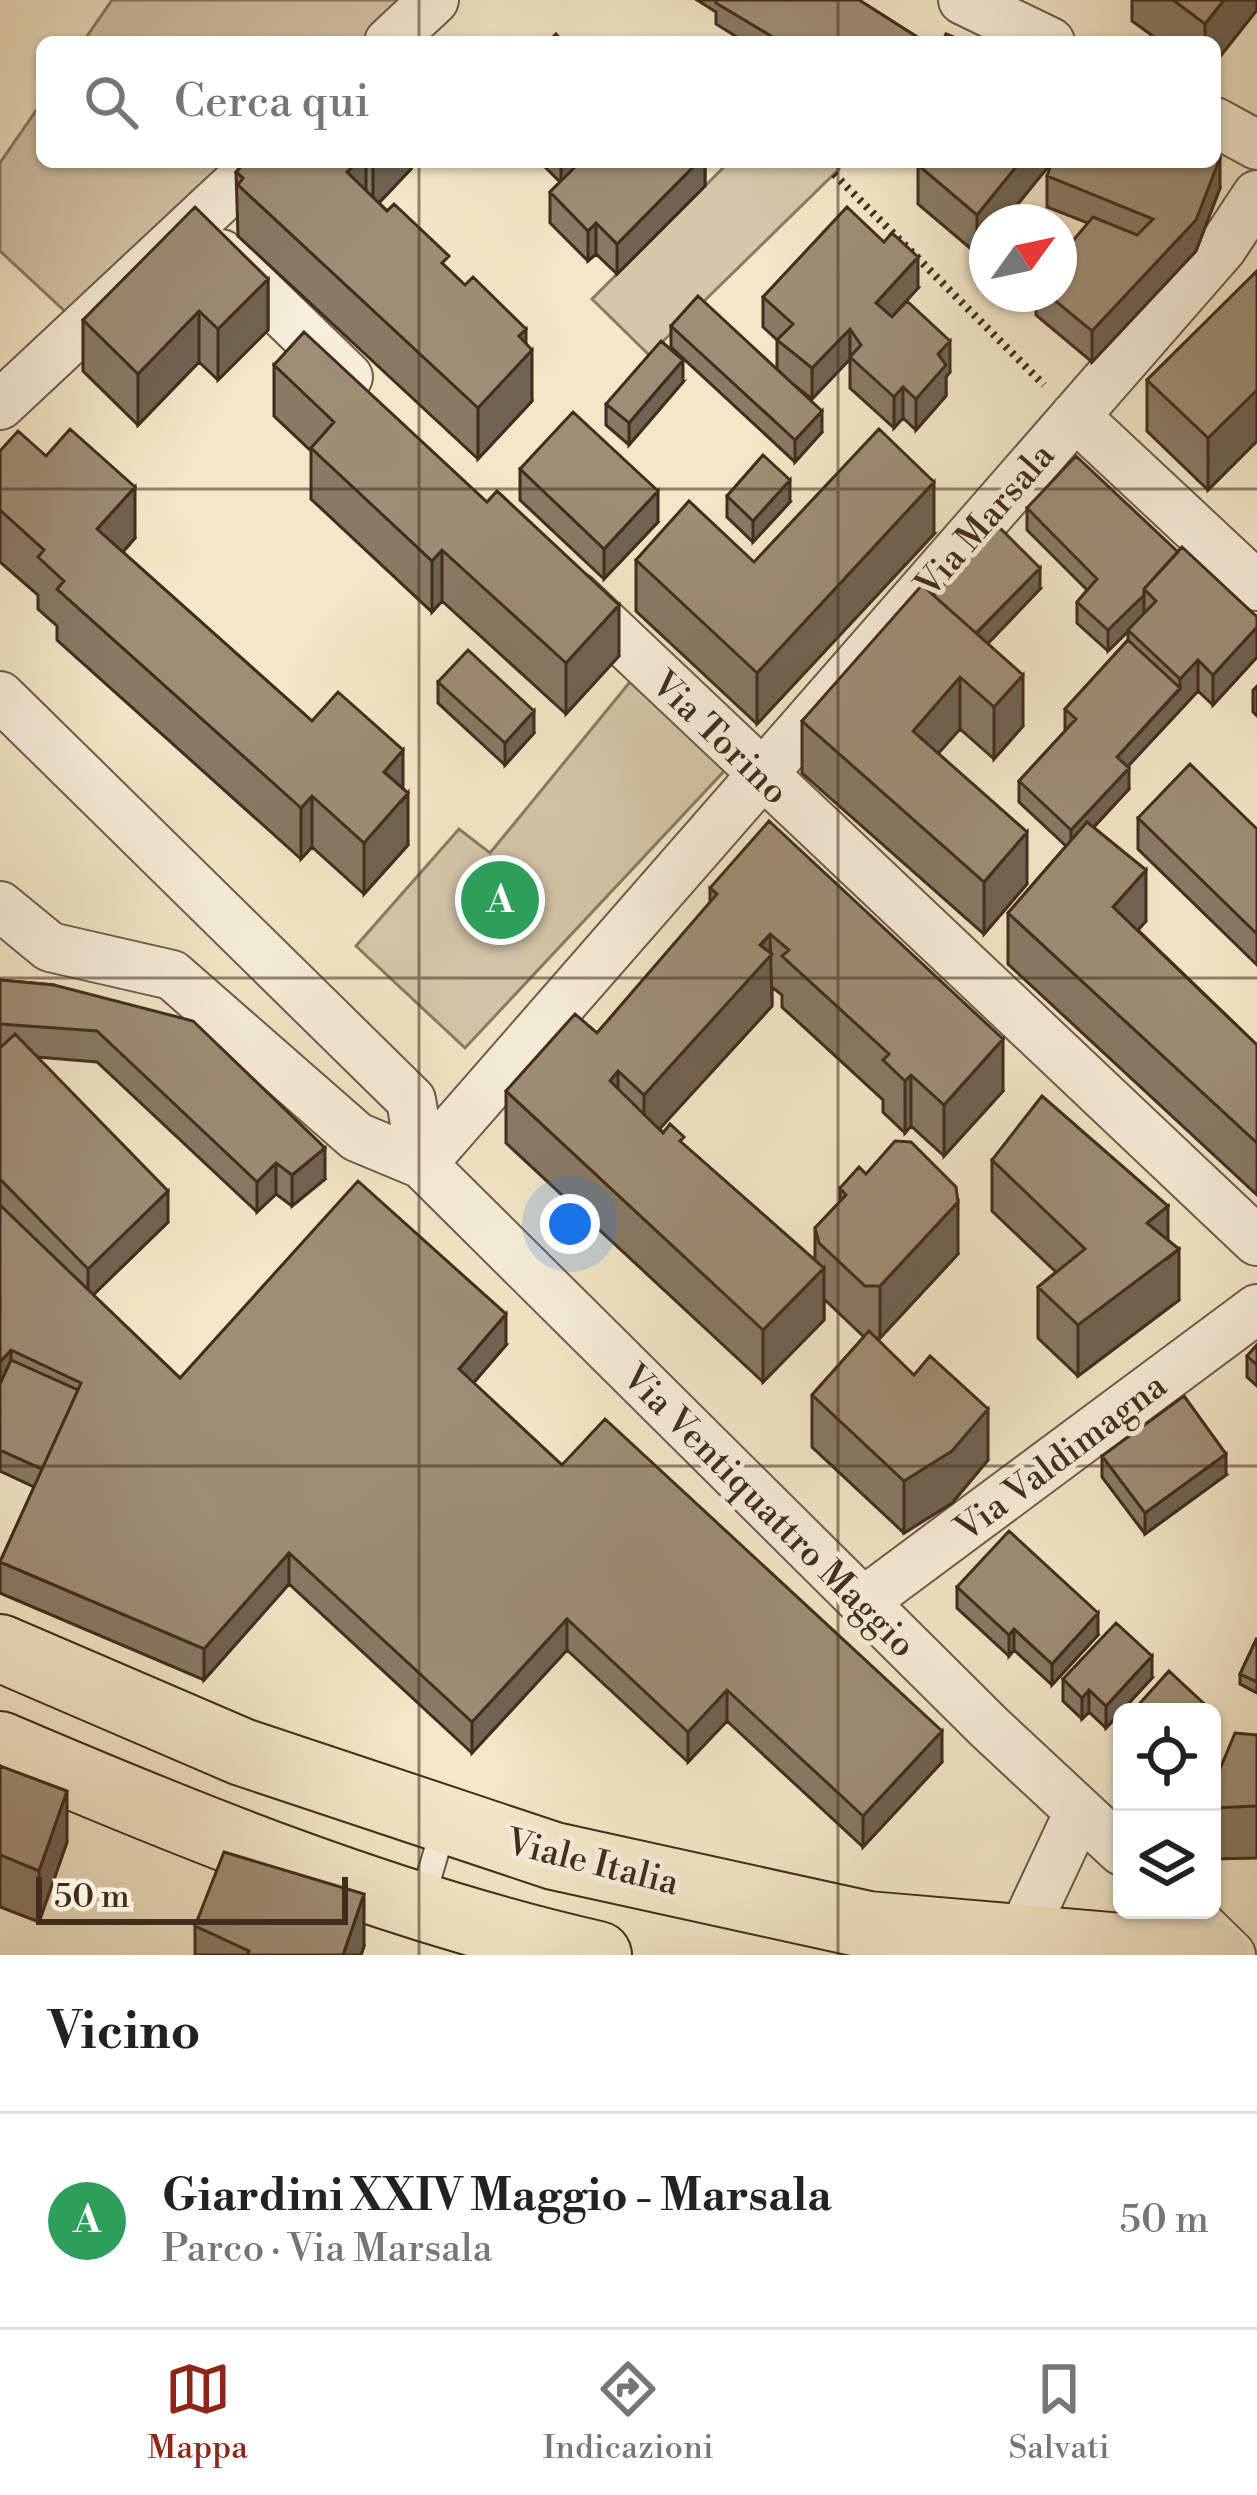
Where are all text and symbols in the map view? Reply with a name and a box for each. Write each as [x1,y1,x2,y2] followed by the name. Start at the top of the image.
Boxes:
[36,36,1221,168] search box
[78,69,144,135] icon: search
[174,74,370,131] text: Cerca qui
[969,204,1077,312] north arrow
[906,434,1066,608] street label: Via Marsala
[641,662,797,815] street label: Via Torino
[461,855,539,945] pin: A
[540,1194,600,1254] your location
[611,1355,924,1668] street label: Via Ventiquattro Maggio
[946,1363,1177,1553] street label: Via Valdimagna
[1113,1703,1221,1919] map controls
[1113,1703,1221,1811] button: locate
[1113,1811,1221,1919] button: layers
[501,1820,684,1907] street label: Viale Italia
[36,1871,348,1924] scale bar
[54,1877,130,1918] text: 50 m
[48,2001,201,2065] text: Vicino
[162,2168,832,2225] text: Giardini XXIV Maggio - Marsala
[73,2196,101,2245] text: A
[1119,2196,1209,2245] text: 50 m
[162,2225,492,2274] text: Parco · Via Marsala
[147,2356,248,2469] tab: Mappa
[543,2356,714,2469] tab: Indicazioni
[1008,2356,1110,2469] tab: Salvati

